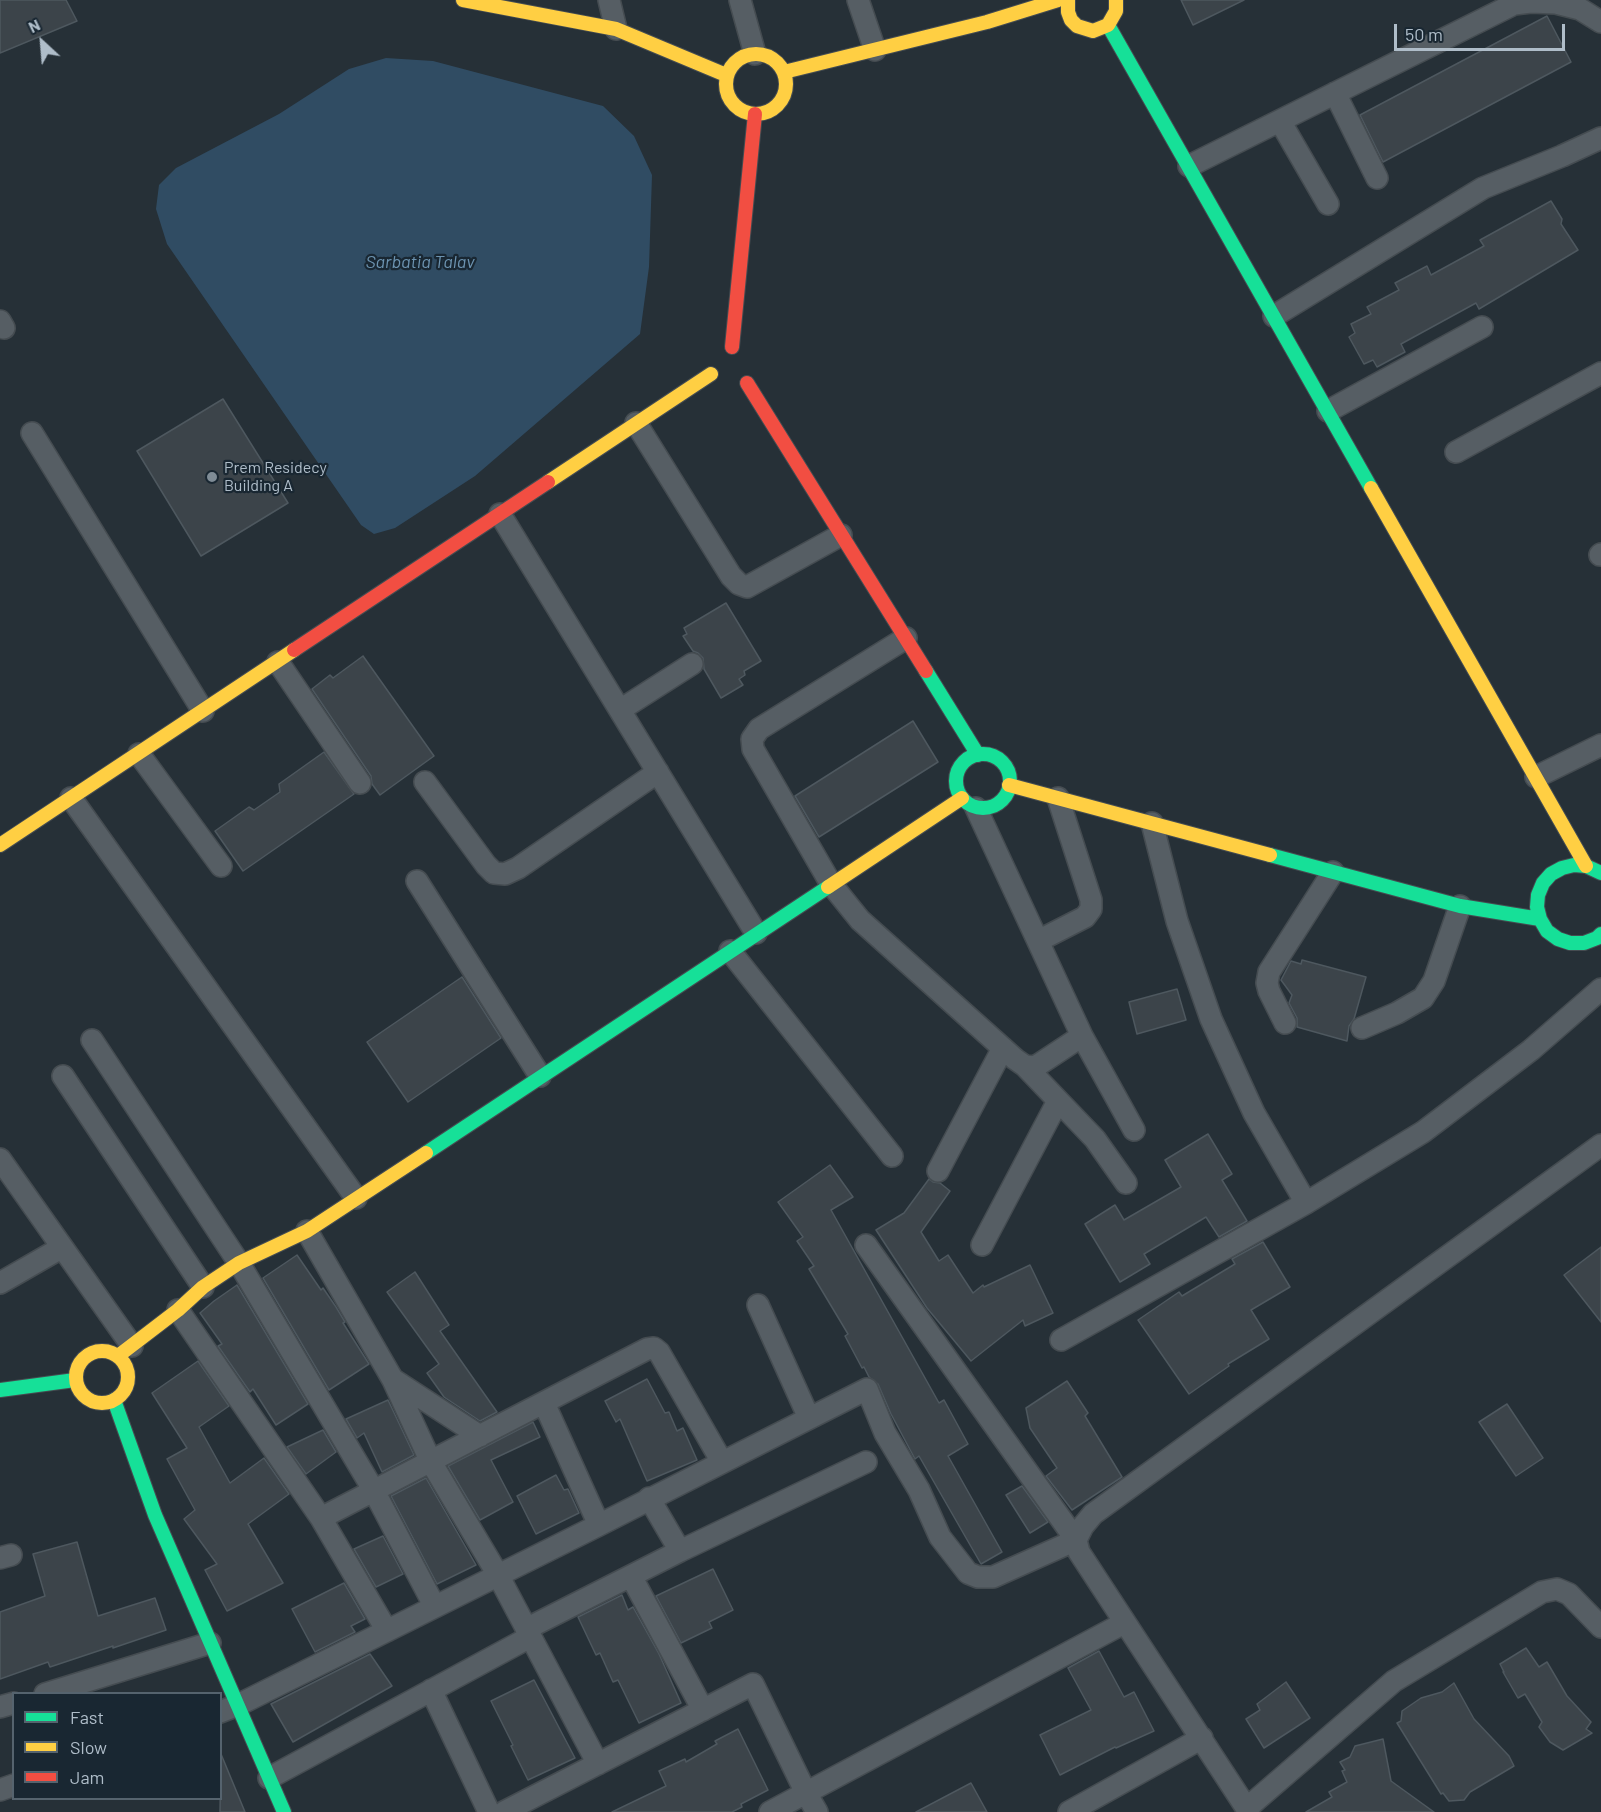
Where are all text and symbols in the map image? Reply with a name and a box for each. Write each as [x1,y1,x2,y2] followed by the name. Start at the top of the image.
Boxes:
[12,12,72,72] north arrow
[1397,12,1568,50] scale bar
[25,15,43,36] text: N
[1405,23,1443,45] text: 50 m
[365,251,475,273] water label: Sarbatia Talav
[224,458,327,496] place label: Prem Residecy Building A
[205,470,219,484] marker: Prem Residecy Building A
[12,1692,222,1800] legend
[70,1706,104,1728] text: Fast
[70,1736,107,1758] text: Slow
[70,1766,104,1788] text: Jam

